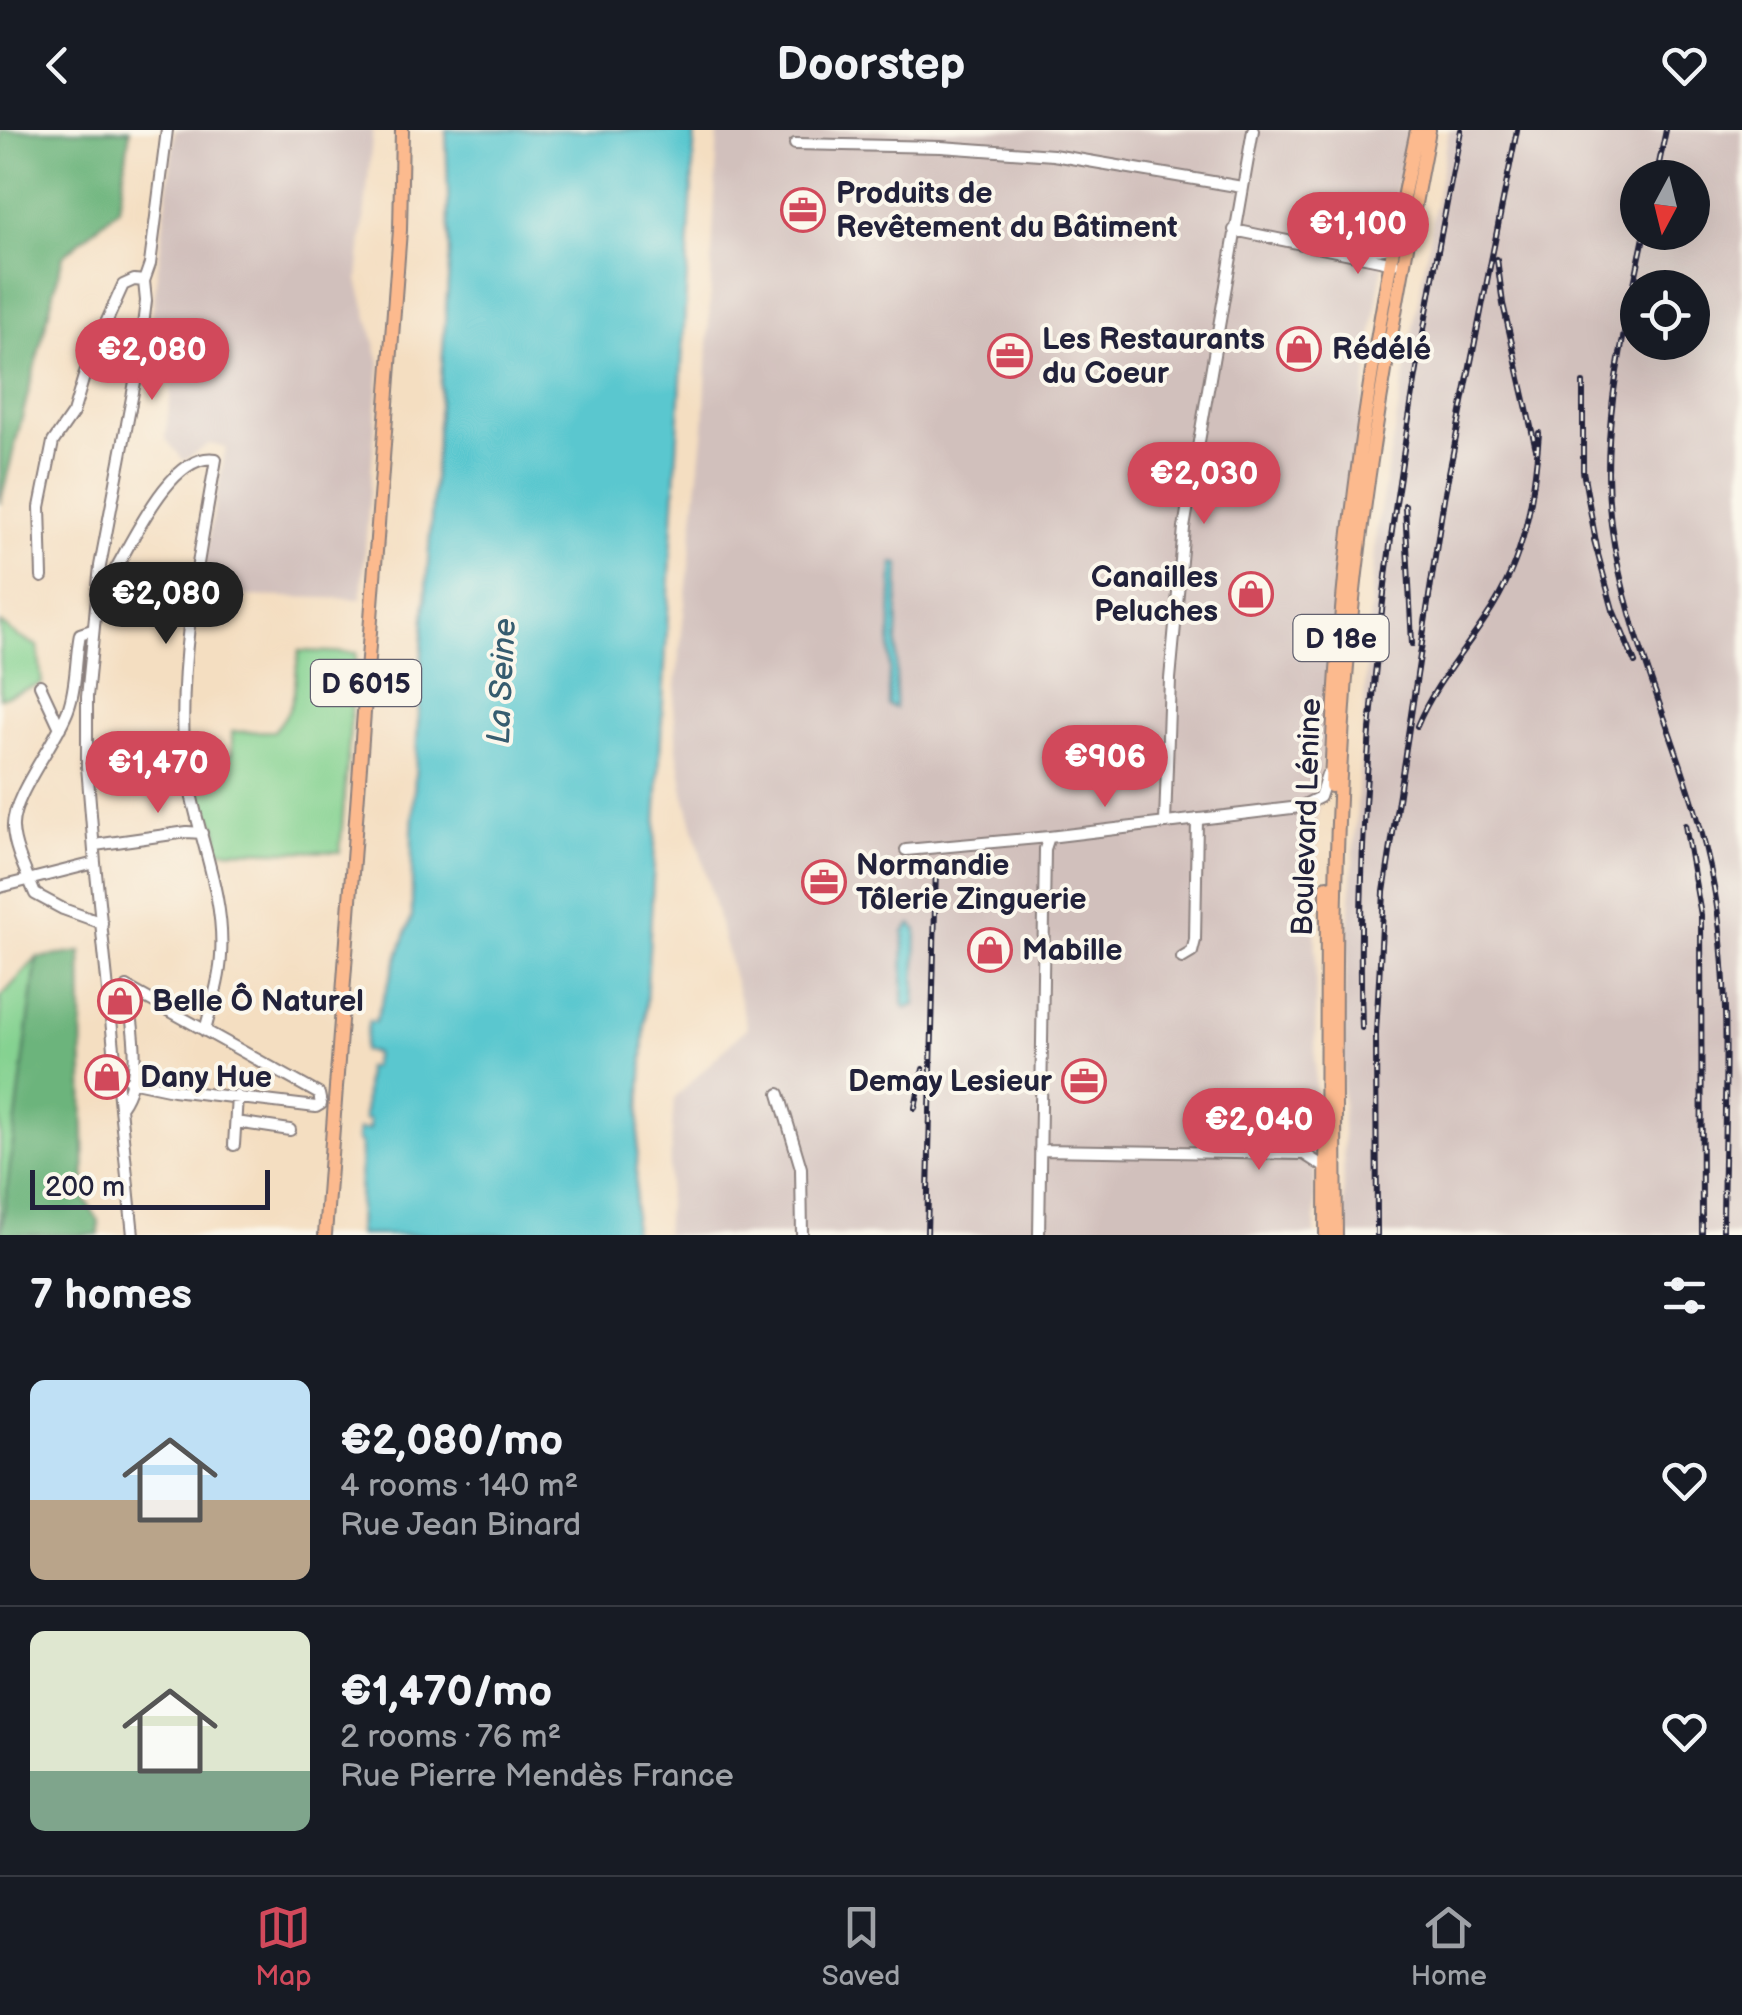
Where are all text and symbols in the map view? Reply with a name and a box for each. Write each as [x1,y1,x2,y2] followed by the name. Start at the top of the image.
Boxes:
[30,38,85,93] icon: back
[777,38,965,93] text: Doorstep
[1657,38,1712,93] icon: heart
[1620,160,1710,250] north arrow
[1620,160,1710,360] map controls
[836,176,1177,246] place label: Produits de Revêtement du Bâtiment
[780,187,826,233] office icon: Produits de Revêtement du Bâtiment
[1277,192,1439,277] pin: €1,100
[1309,205,1407,244] text: €1,100
[1620,270,1710,360] button: locate
[71,318,233,403] pin: €2,080
[1042,322,1265,392] place label: Les Restaurants du Coeur
[1276,326,1322,372] shop icon: Rédélé
[97,331,207,370] text: €2,080
[1332,332,1431,368] place label: Rédélé
[987,333,1033,379] office icon: Les Restaurants du Coeur
[1123,442,1285,527] pin: €2,030
[1150,455,1258,494] text: €2,030
[1091,560,1218,630] place label: Canailles Peluches
[85,562,247,647] pin: €2,080
[1228,571,1274,617] shop icon: Canailles Peluches
[111,575,221,614] text: €2,080
[1294,615,1388,661] road number: D 18e
[480,617,525,745] water label: La Seine
[311,660,421,706] road number: D 6015
[1285,698,1329,936] street label: Boulevard Lénine
[1046,725,1164,810] pin: €906
[77,731,239,816] pin: €1,470
[1064,738,1146,777] text: €906
[107,744,209,783] text: €1,470
[856,848,1087,918] place label: Normandie Tôlerie Zinguerie
[801,859,847,905] office icon: Normandie Tôlerie Zinguerie
[967,927,1013,973] shop icon: Mabille
[1022,933,1122,969] place label: Mabille
[97,978,143,1024] shop icon: Belle Ô Naturel
[152,982,364,1020] place label: Belle Ô Naturel
[84,1054,130,1100] shop icon: Dany Hue
[1061,1058,1107,1104] office icon: Demay Lesieur
[140,1060,272,1096] place label: Dany Hue
[848,1064,1053,1100] place label: Demay Lesieur
[1178,1088,1340,1173] pin: €2,040
[1204,1101,1314,1140] text: €2,040
[30,1165,270,1210] scale bar
[45,1171,125,1204] text: 200 m
[1657,1268,1712,1323] icon: filters
[30,1270,192,1321] text: 7 homes
[340,1416,563,1467] text: €2,080/mo
[110,1420,230,1540] icon: home
[1657,1453,1712,1508] icon: heart
[340,1467,578,1506] text: 4 rooms · 140 m²
[340,1506,581,1545] text: Rue Jean Binard
[340,1667,552,1718] text: €1,470/mo
[110,1671,230,1791] icon: home
[1657,1704,1712,1759] icon: heart
[340,1718,561,1757] text: 2 rooms · 76 m²
[340,1757,734,1796] text: Rue Pierre Mendès France
[255,1900,311,1993] tab: Map
[822,1900,900,1993] tab: Saved
[1411,1900,1487,1993] tab: Home

